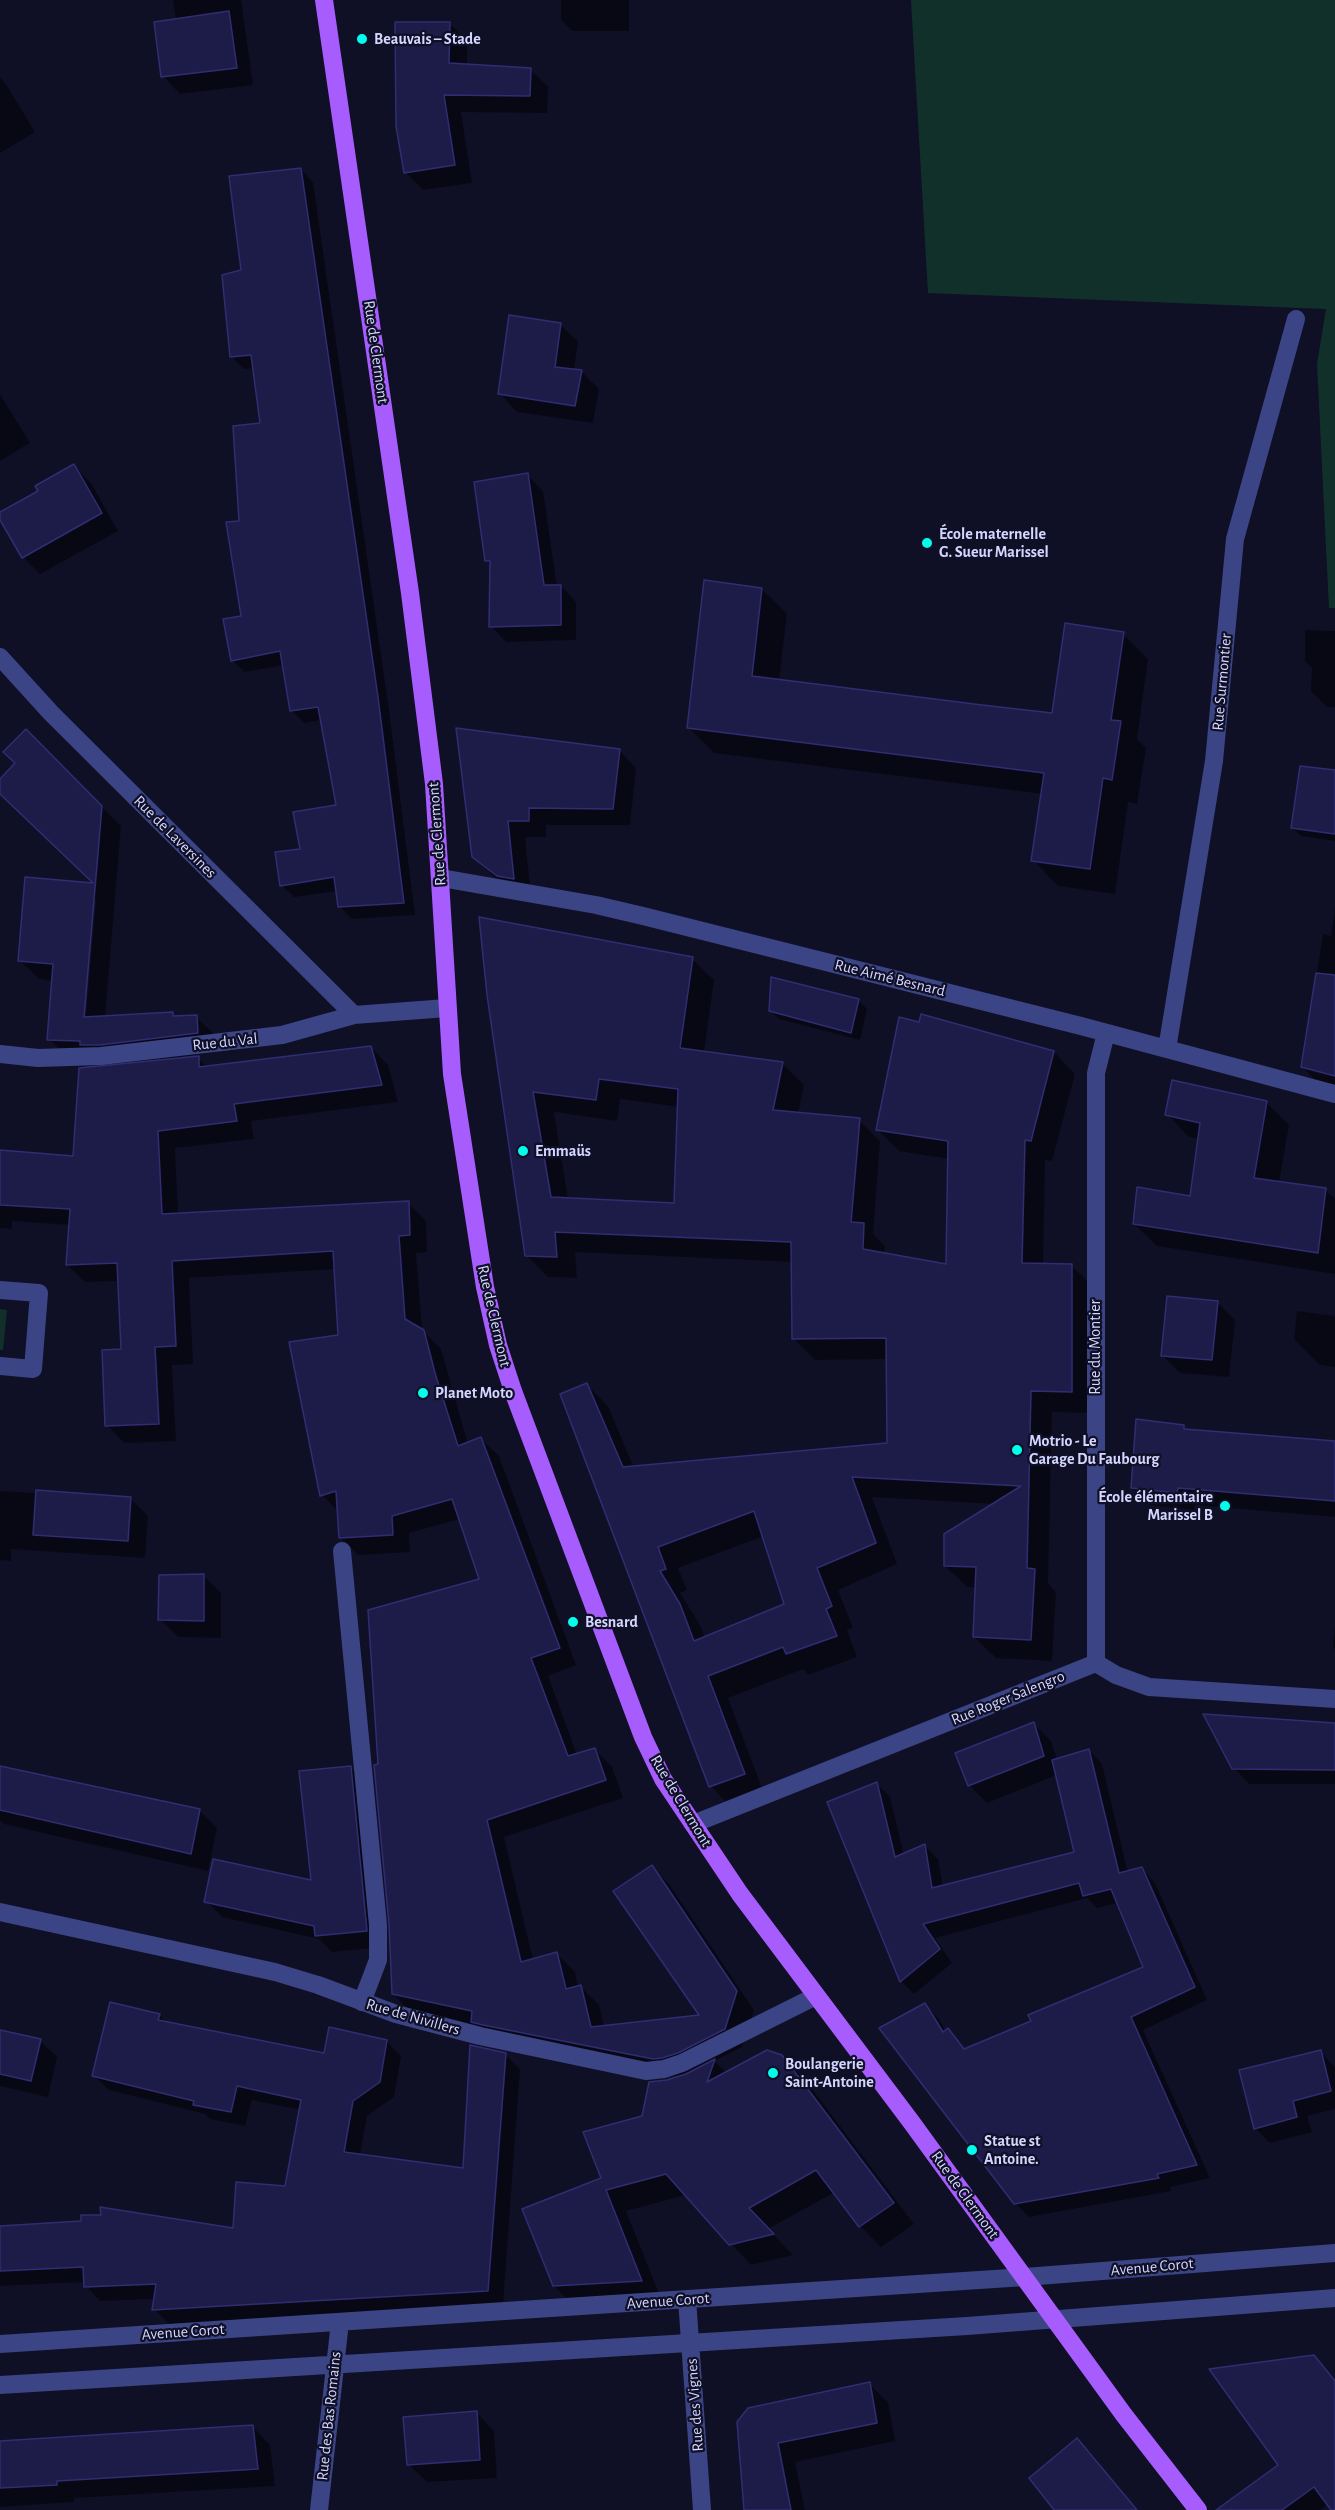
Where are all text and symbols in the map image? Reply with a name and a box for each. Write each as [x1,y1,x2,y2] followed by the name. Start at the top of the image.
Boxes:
[374,29,481,49] place label: Beauvais – Stade
[355,32,369,46] marker: Beauvais – Stade
[359,299,393,405] street label: Rue de Clermont
[939,524,1049,562] place label: École maternelle G. Sueur Marissel
[920,536,934,550] marker: École maternelle G. Sueur Marissel
[1208,632,1236,732] street label: Rue Surmontier
[424,782,450,886] street label: Rue de Clermont
[130,792,220,882] street label: Rue de Laversines
[833,955,947,1001] street label: Rue Aimé Besnard
[192,1029,258,1055] street label: Rue du Val
[535,1141,591,1161] place label: Emmaüs
[516,1144,530,1158] marker: Emmaüs
[473,1263,515,1369] street label: Rue de Clermont
[1085,1299,1105,1395] street label: Rue du Montier
[435,1383,513,1403] place label: Planet Moto
[416,1386,430,1400] marker: Planet Moto
[1029,1431,1159,1469] place label: Motrio - Le Garage Du Faubourg
[1010,1443,1024,1457] marker: Motrio - Le Garage Du Faubourg
[1098,1487,1213,1525] place label: École élémentaire Marissel B
[1218,1499,1232,1513] marker: École élémentaire Marissel B
[585,1612,638,1632] place label: Besnard
[566,1615,580,1629] marker: Besnard
[948,1666,1068,1730] street label: Rue Roger Salengro
[646,1752,716,1850] street label: Rue de Clermont
[364,1994,462,2040] street label: Rue de Nivillers
[785,2054,874,2092] place label: Boulangerie Saint-Antoine
[766,2066,780,2080] marker: Boulangerie Saint-Antoine
[984,2131,1040,2169] place label: Statue st Antoine.
[965,2143,979,2157] marker: Statue st Antoine.
[927,2147,1003,2243] street label: Rue de Clermont
[1110,2254,1194,2280] street label: Avenue Corot
[626,2289,710,2313] street label: Avenue Corot
[141,2320,225,2344] street label: Avenue Corot
[313,2350,345,2482] street label: Rue des Bas Romains
[682,2358,708,2452] street label: Rue des Vignes

